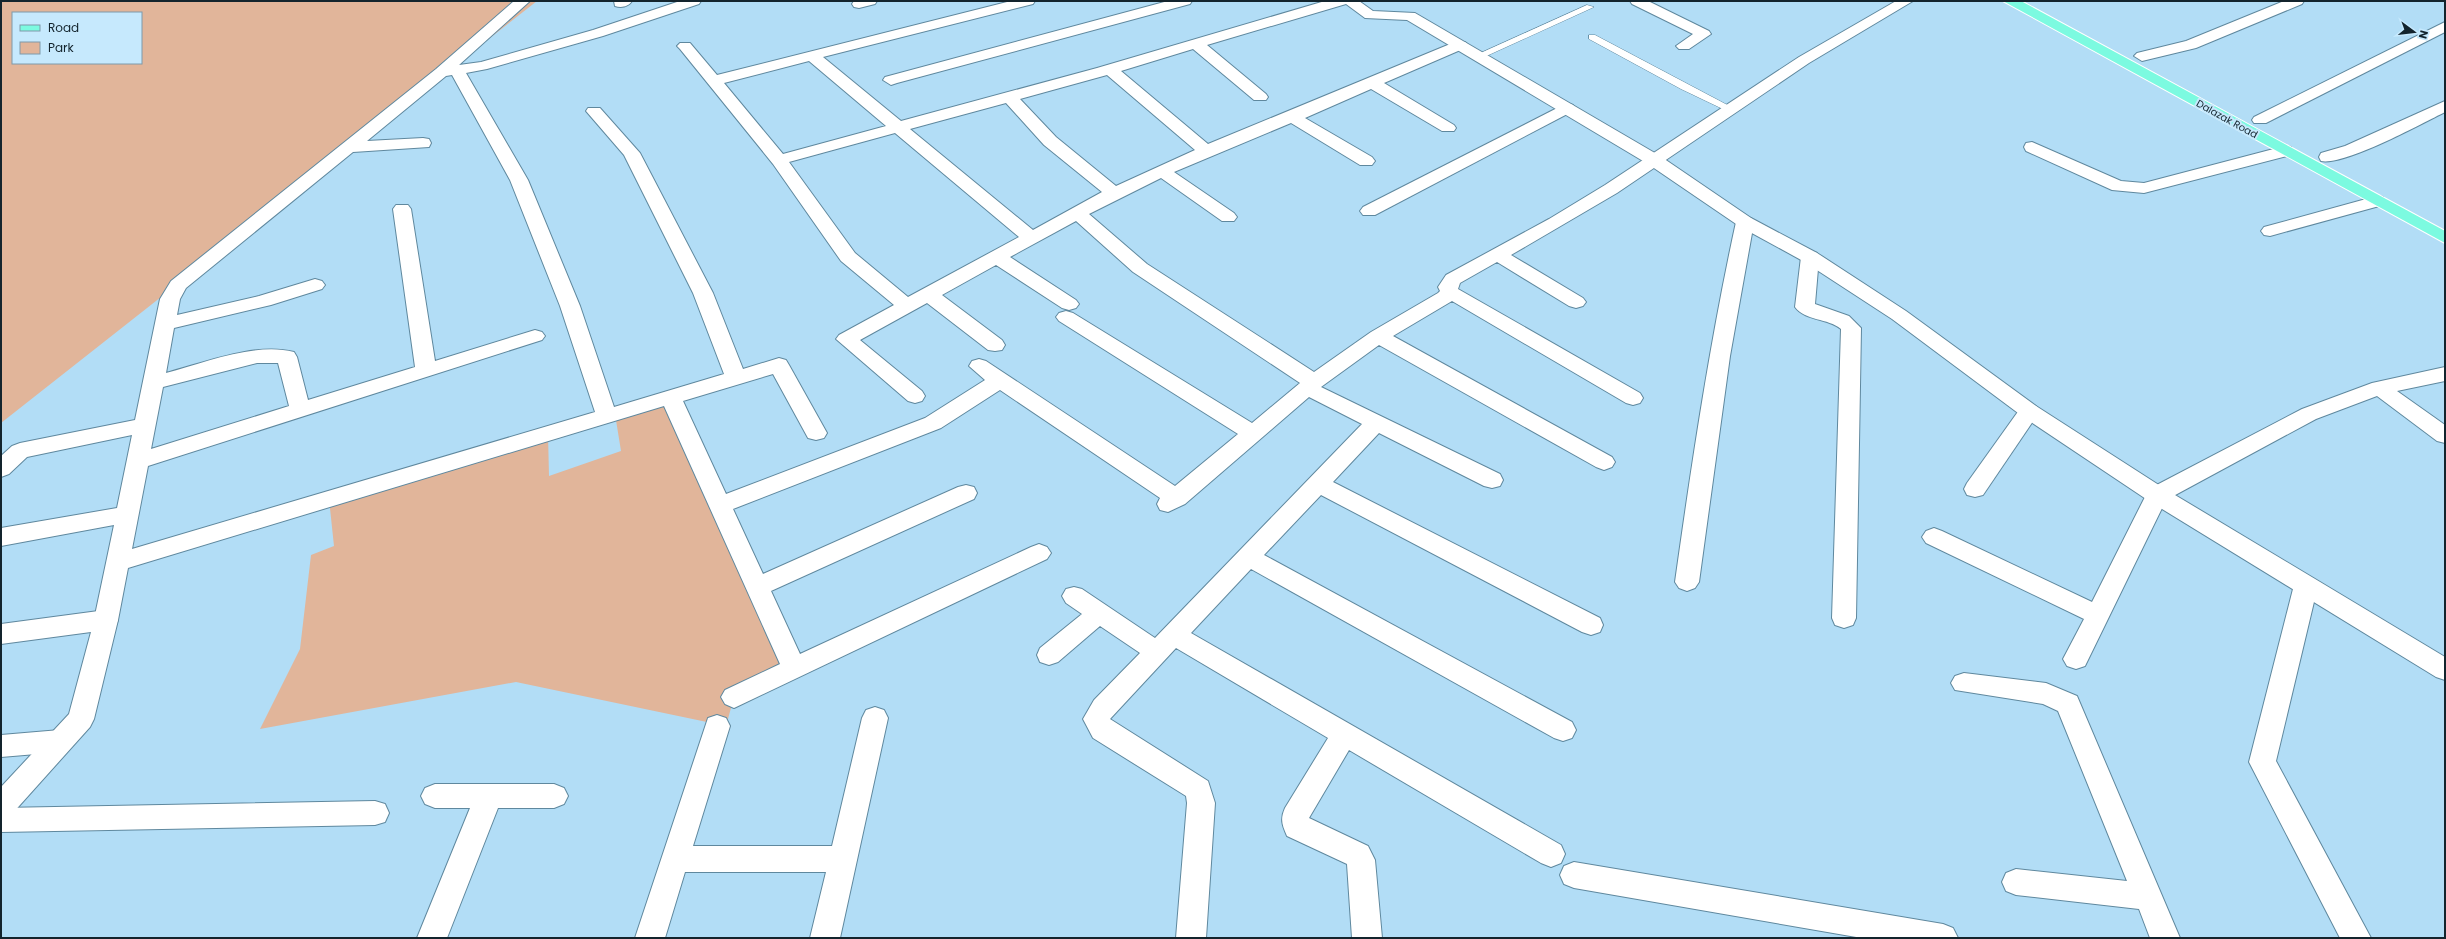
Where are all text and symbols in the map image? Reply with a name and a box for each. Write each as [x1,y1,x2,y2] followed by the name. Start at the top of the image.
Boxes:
[12,12,142,64] legend
[2394,12,2434,52] north arrow
[48,19,79,36] text: Road
[2415,29,2432,41] text: N
[48,39,75,56] text: Park
[2194,96,2260,142] street label: Dalazak Road

